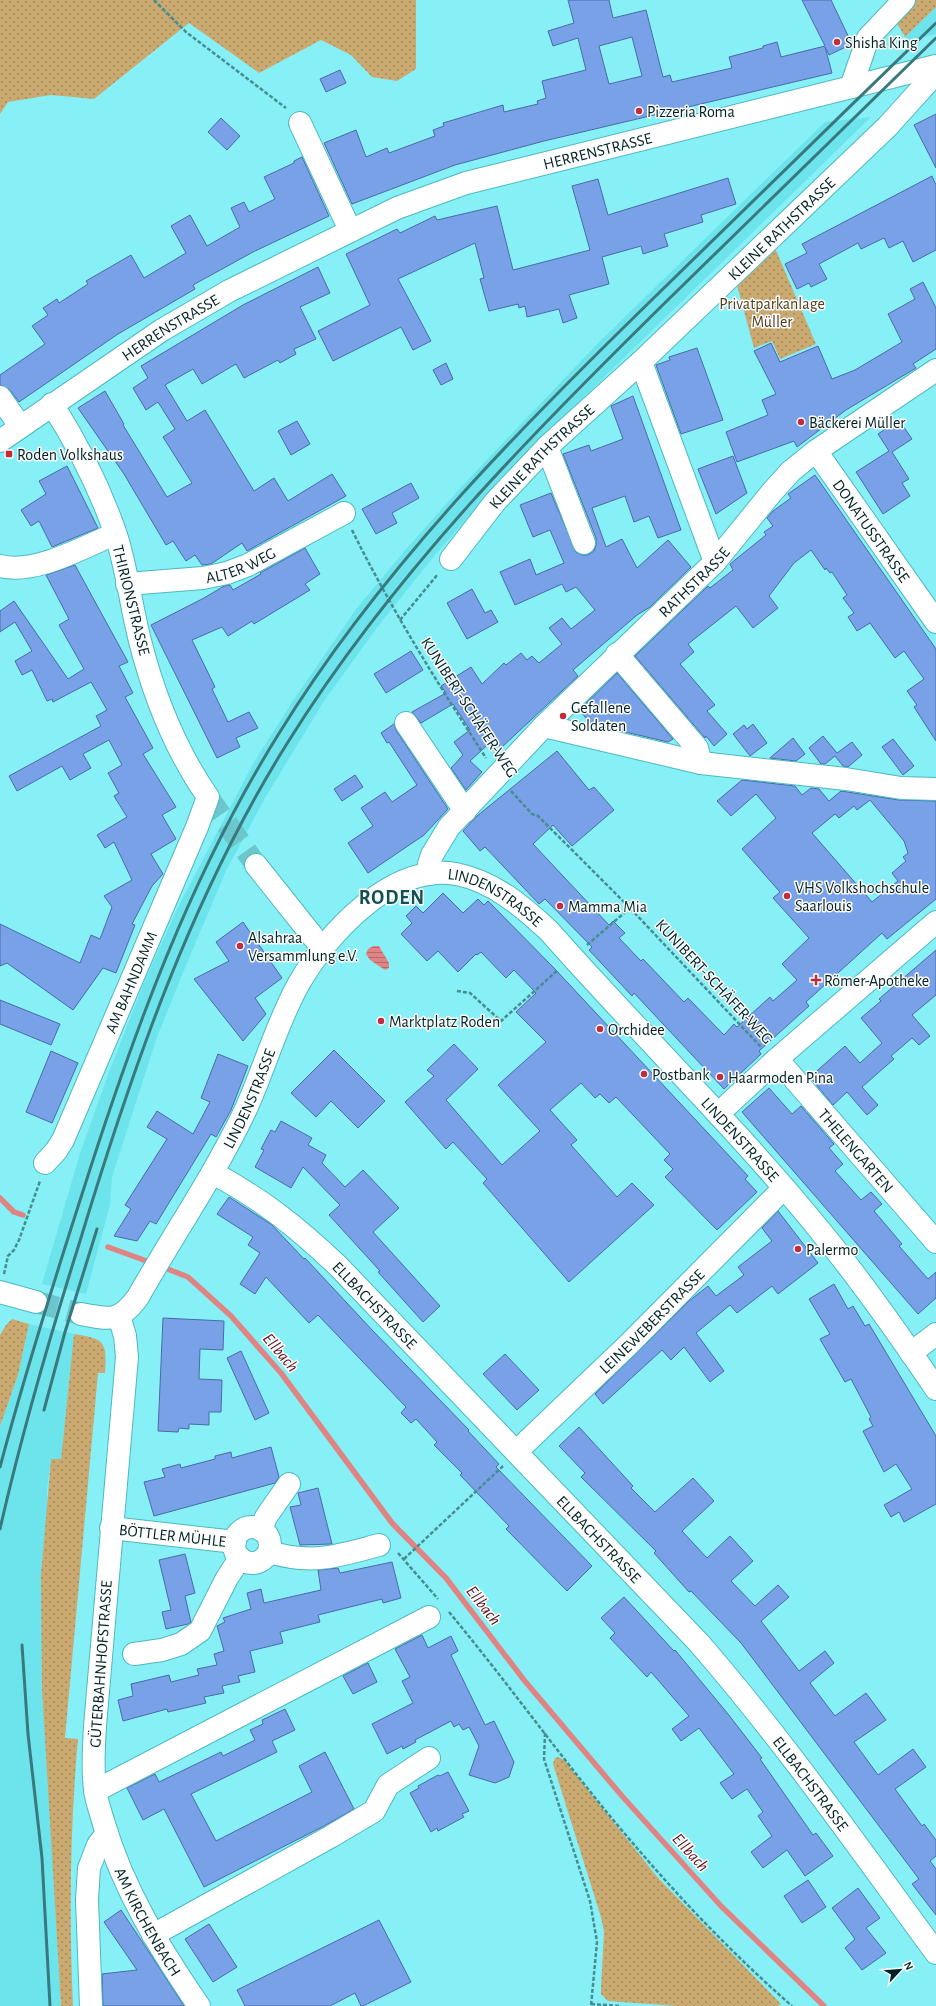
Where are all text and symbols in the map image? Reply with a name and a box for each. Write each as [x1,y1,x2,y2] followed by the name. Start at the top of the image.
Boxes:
[845,35,918,51] place label: Shisha King
[832,37,842,47] marker: Shisha King
[647,104,735,120] place label: Pizzeria Roma
[634,106,644,116] marker: Pizzeria Roma
[542,130,654,172] street label: HERRENSTRASSE
[725,174,838,283] street label: KLEINE RATHSTRASSE
[119,291,222,364] street label: HERRENSTRASSE
[719,296,825,330] park label: Privatparkanlage Müller
[486,402,598,512] street label: KLEINE RATHSTRASSE
[809,415,906,431] place label: Bäckerei Müller
[796,417,806,427] marker: Bäckerei Müller
[17,447,123,463] place label: Roden Volkshaus
[4,449,14,459] marker: Roden Volkshaus
[829,477,912,585] street label: DONATUSSTRASSE
[110,543,153,657] street label: THIRIONSTRASSE
[656,544,733,620] street label: RATHSTRASSE
[204,545,278,586] street label: ALTER WEG
[418,633,522,781] street label: KUNIBERT-SCHÄFER-WEG
[571,700,631,734] place label: Gefallene Soldaten
[558,711,568,721] marker: Gefallene Soldaten
[447,866,545,930] street label: LINDENSTRASSE
[795,880,929,914] place label: VHS Volkshochschule Saarlouis
[359,888,425,908] district label: RODEN
[782,891,792,901] marker: VHS Volkshochschule Saarlouis
[568,899,647,915] place label: Mamma Mia
[555,901,565,911] marker: Mamma Mia
[653,915,777,1047] street label: KUNIBERT-SCHÄFER-WEG
[103,929,160,1036] street label: AM BAHNDAMM
[248,930,358,964] place label: Alsahraa Versammlung e.V.
[235,941,245,951] marker: Alsahraa Versammlung e.V.
[824,973,929,989] place label: Römer-Apotheke
[811,975,821,985] marker: Römer-Apotheke
[389,1014,500,1030] place label: Marktplatz Roden
[376,1016,386,1026] marker: Marktplatz Roden
[608,1022,665,1038] place label: Orchidee
[595,1024,605,1034] marker: Orchidee
[220,1046,278,1151] street label: LINDENSTRASSE
[652,1067,710,1083] place label: Postbank
[639,1069,649,1079] marker: Postbank
[728,1070,833,1086] place label: Haarmoden Pina
[715,1072,725,1082] marker: Haarmoden Pina
[698,1095,782,1185] street label: LINDENSTRASSE
[815,1106,896,1196] street label: THELENGARTEN
[806,1242,859,1258] place label: Palermo
[793,1244,803,1254] marker: Palermo
[329,1259,420,1352] street label: ELLBACHSTRASSE
[597,1266,708,1377] street label: LEINEWEBERSTRASSE
[260,1330,302,1375] water label: Ellbach
[553,1493,644,1586] street label: ELLBACHSTRASSE
[118,1521,227,1550] street label: BÖTTLER MÜHLE
[85,1579,115,1748] street label: GÜTERBAHNHOFSTRASSE
[463,1582,504,1628] water label: Ellbach
[770,1734,851,1835] street label: ELLBACHSTRASSE
[669,1830,712,1875] water label: Ellbach
[112,1865,184,1979] street label: AM KIRCHENBACH
[880,1950,920,1990] north arrow
[902,1960,915,1972] text: N

